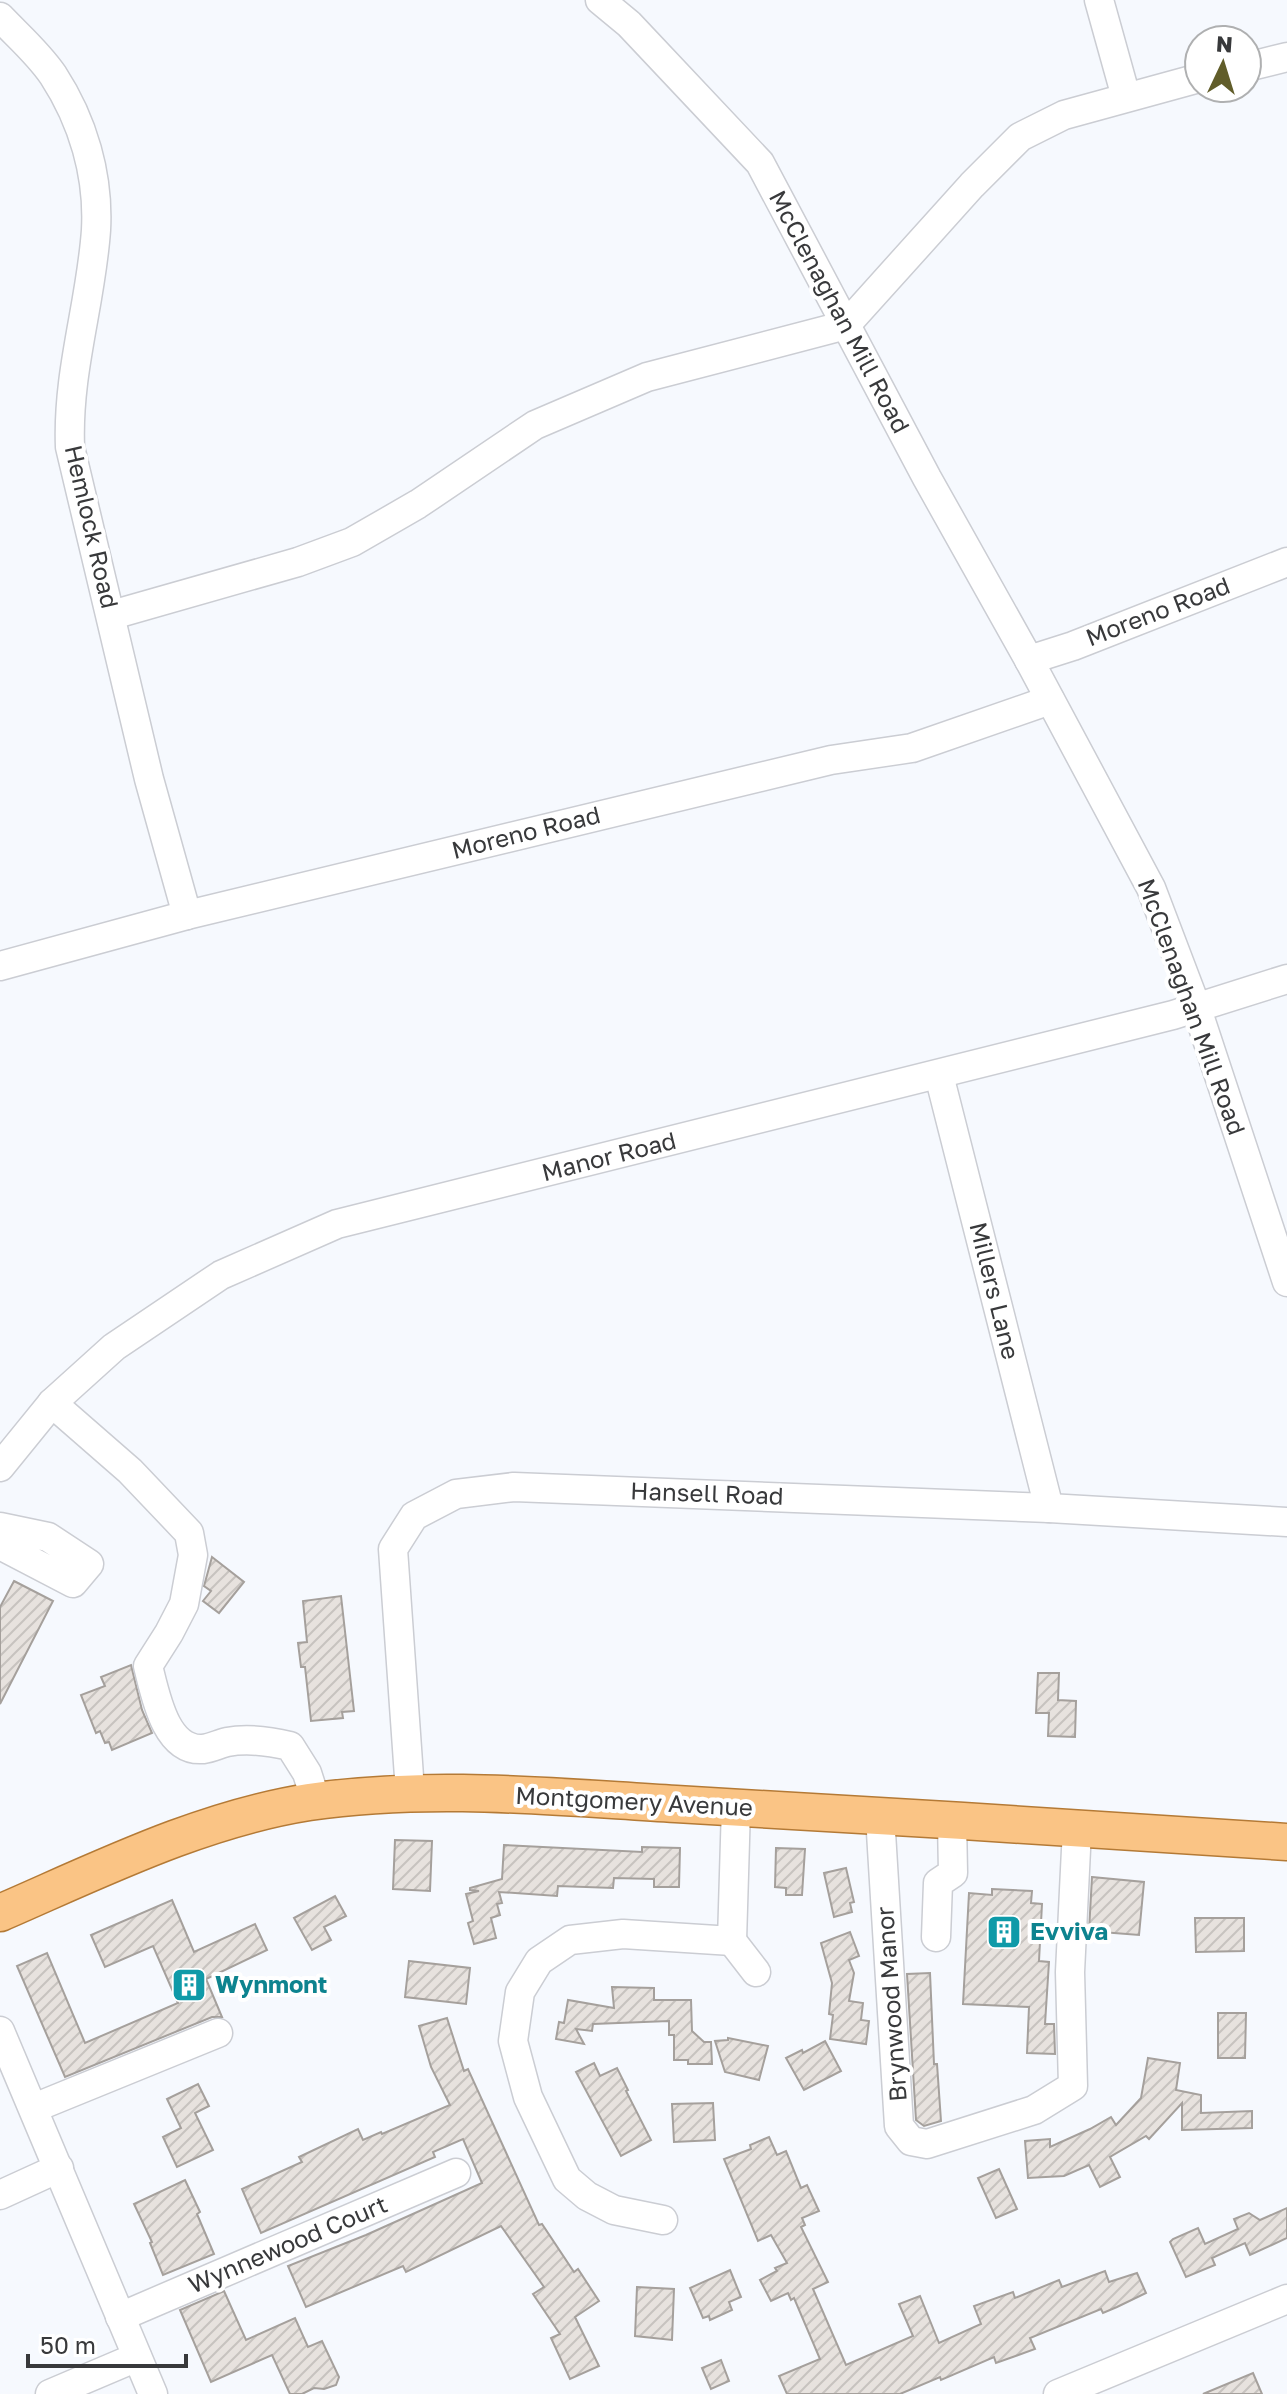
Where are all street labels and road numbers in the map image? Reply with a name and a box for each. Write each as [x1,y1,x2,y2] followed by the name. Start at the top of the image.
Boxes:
[764,185,917,438] street label: McClenaghan Mill Road
[60,442,125,611] street label: Hemlock Road
[1081,570,1234,651] street label: Moreno Road
[448,799,603,864] street label: Moreno Road
[1132,874,1252,1139] street label: McClenaghan Mill Road
[538,1125,679,1186] street label: Manor Road
[964,1219,1027,1362] street label: Millers Lane
[630,1475,784,1510] street label: Hansell Road
[515,1780,754,1821] street label: Montgomery Avenue
[869,1906,912,2103] street label: Brynwood Manor
[184,2189,391,2299] street label: Wynnewood Court

